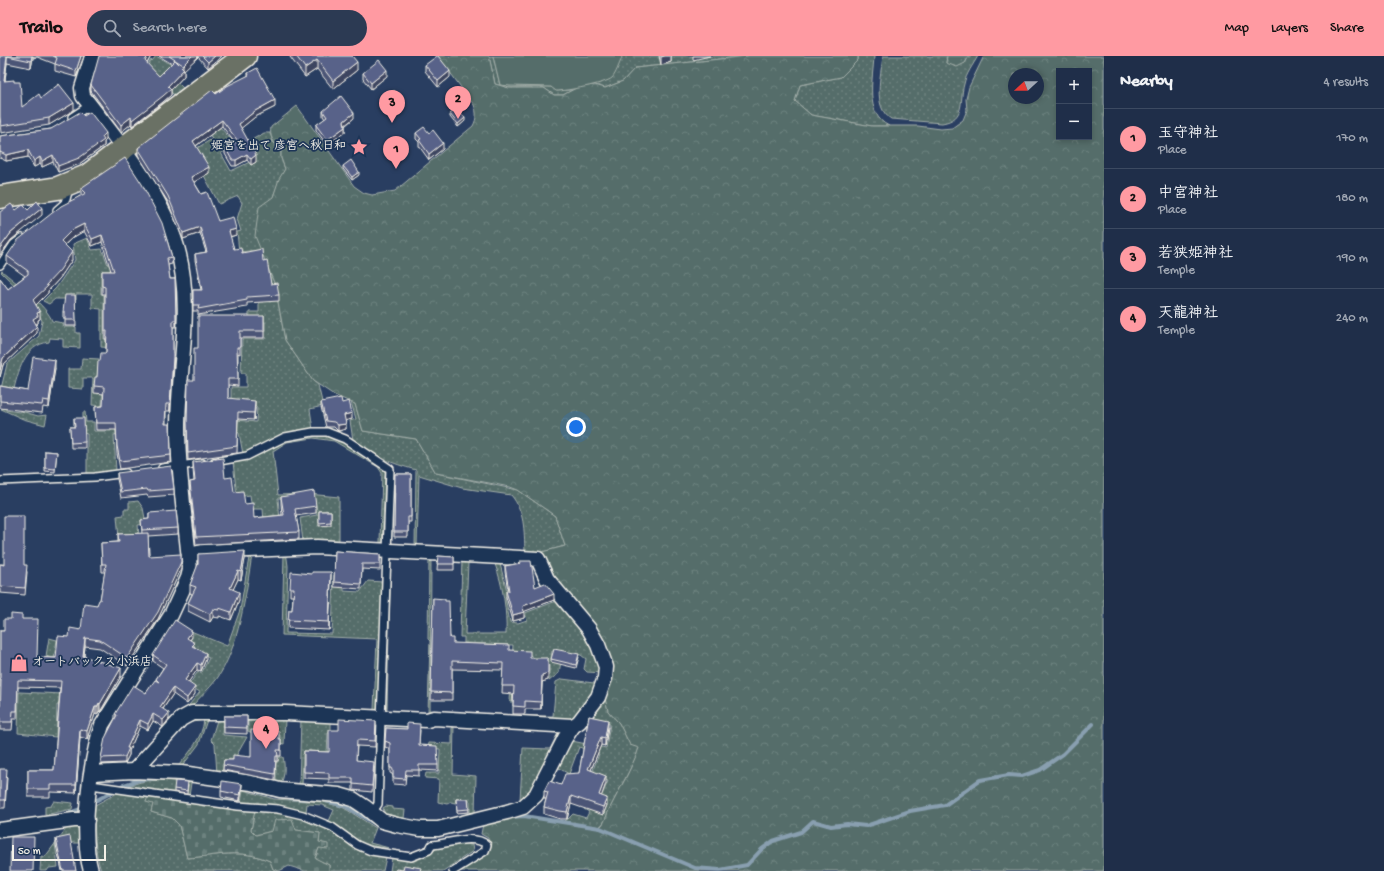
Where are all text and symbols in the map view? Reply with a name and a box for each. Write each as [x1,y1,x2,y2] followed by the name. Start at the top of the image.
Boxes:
[87,10,367,46] search box
[20,17,63,40] text: Trailo
[101,17,123,39] icon: search
[133,19,207,37] text: Search here
[1225,20,1249,37] text: Map
[1271,20,1308,37] text: Layers
[1330,20,1364,37] text: Share
[1008,68,1044,104] north arrow
[1056,68,1092,140] map controls
[1056,68,1092,104] button: +
[1120,72,1173,92] text: Nearby
[1324,75,1368,90] text: 4 results
[445,86,471,119] pin: 2
[379,90,405,123] pin: 3
[1056,104,1092,140] button: −
[1158,125,1218,143] text: 玉守神社
[1130,131,1136,146] text: 1
[1336,131,1368,146] text: 170 m
[383,136,409,169] pin: 1
[349,137,369,157] place icon: 姫宮を出て 彦宮へ秋日和
[211,139,346,154] place label: 姫宮を出て 彦宮へ秋日和
[1158,143,1186,158] text: Place
[1158,185,1218,203] text: 中宮神社
[1130,191,1136,206] text: 2
[1336,191,1368,206] text: 180 m
[1158,203,1186,218] text: Place
[1158,245,1233,263] text: 若狭姫神社
[1130,251,1136,266] text: 3
[1337,251,1368,266] text: 190 m
[1158,263,1195,278] text: Temple
[1158,305,1218,323] text: 天龍神社
[1130,311,1136,326] text: 4
[1336,311,1368,326] text: 240 m
[1158,323,1195,338] text: Temple
[566,417,586,437] your location
[9,653,29,673] shop icon: オートバックス小浜店
[32,655,152,670] place label: オートバックス小浜店
[253,716,279,749] pin: 4
[12,843,106,862] scale bar
[18,846,40,858] text: 50 m

